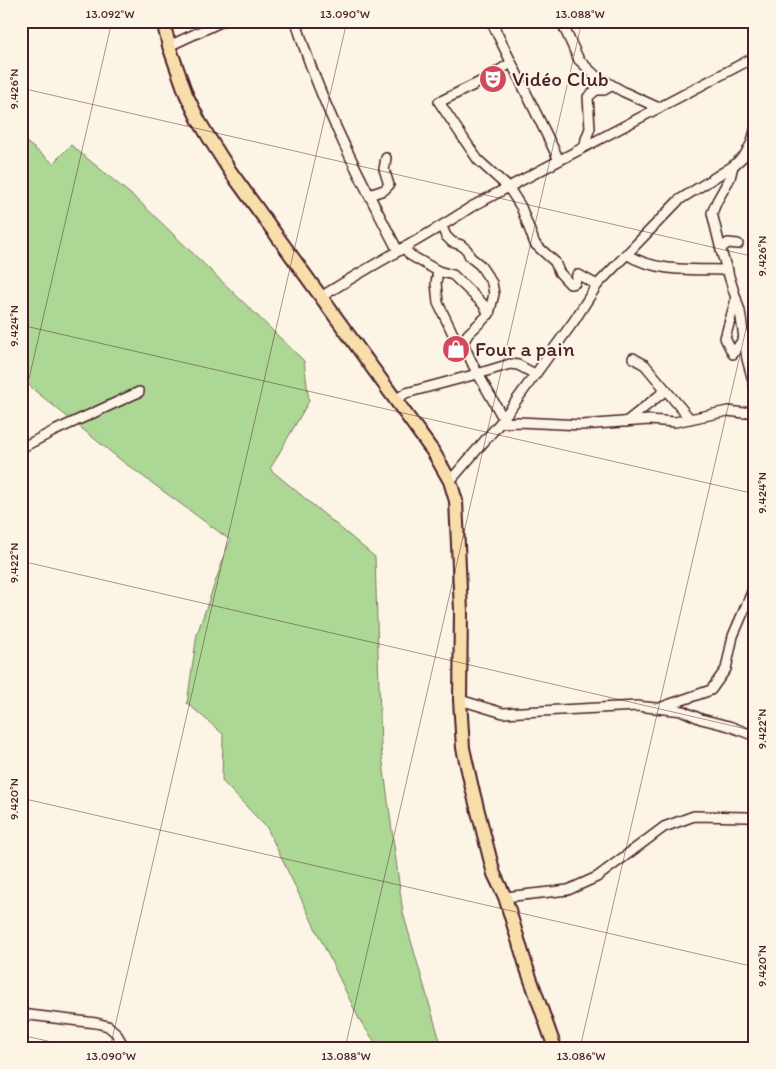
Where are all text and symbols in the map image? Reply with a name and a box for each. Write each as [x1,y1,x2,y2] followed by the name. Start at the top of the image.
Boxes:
[86,7,134,21] text: 13.092°W
[320,7,370,21] text: 13.090°W
[555,7,605,21] text: 13.088°W
[478,64,508,94] theatre icon: Vidéo Club
[512,66,609,91] place label: Vidéo Club
[7,69,21,109] text: 9.426°N
[755,236,769,276] text: 9.426°N
[7,305,21,347] text: 9.424°N
[441,334,471,364] shop icon: Four a pain
[475,336,575,361] place label: Four a pain
[755,472,769,514] text: 9.424°N
[7,543,21,583] text: 9.422°N
[755,709,769,749] text: 9.422°N
[7,778,21,820] text: 9.420°N
[755,945,769,987] text: 9.420°N
[86,1049,136,1063] text: 13.090°W
[321,1049,371,1063] text: 13.088°W
[556,1049,606,1063] text: 13.086°W

